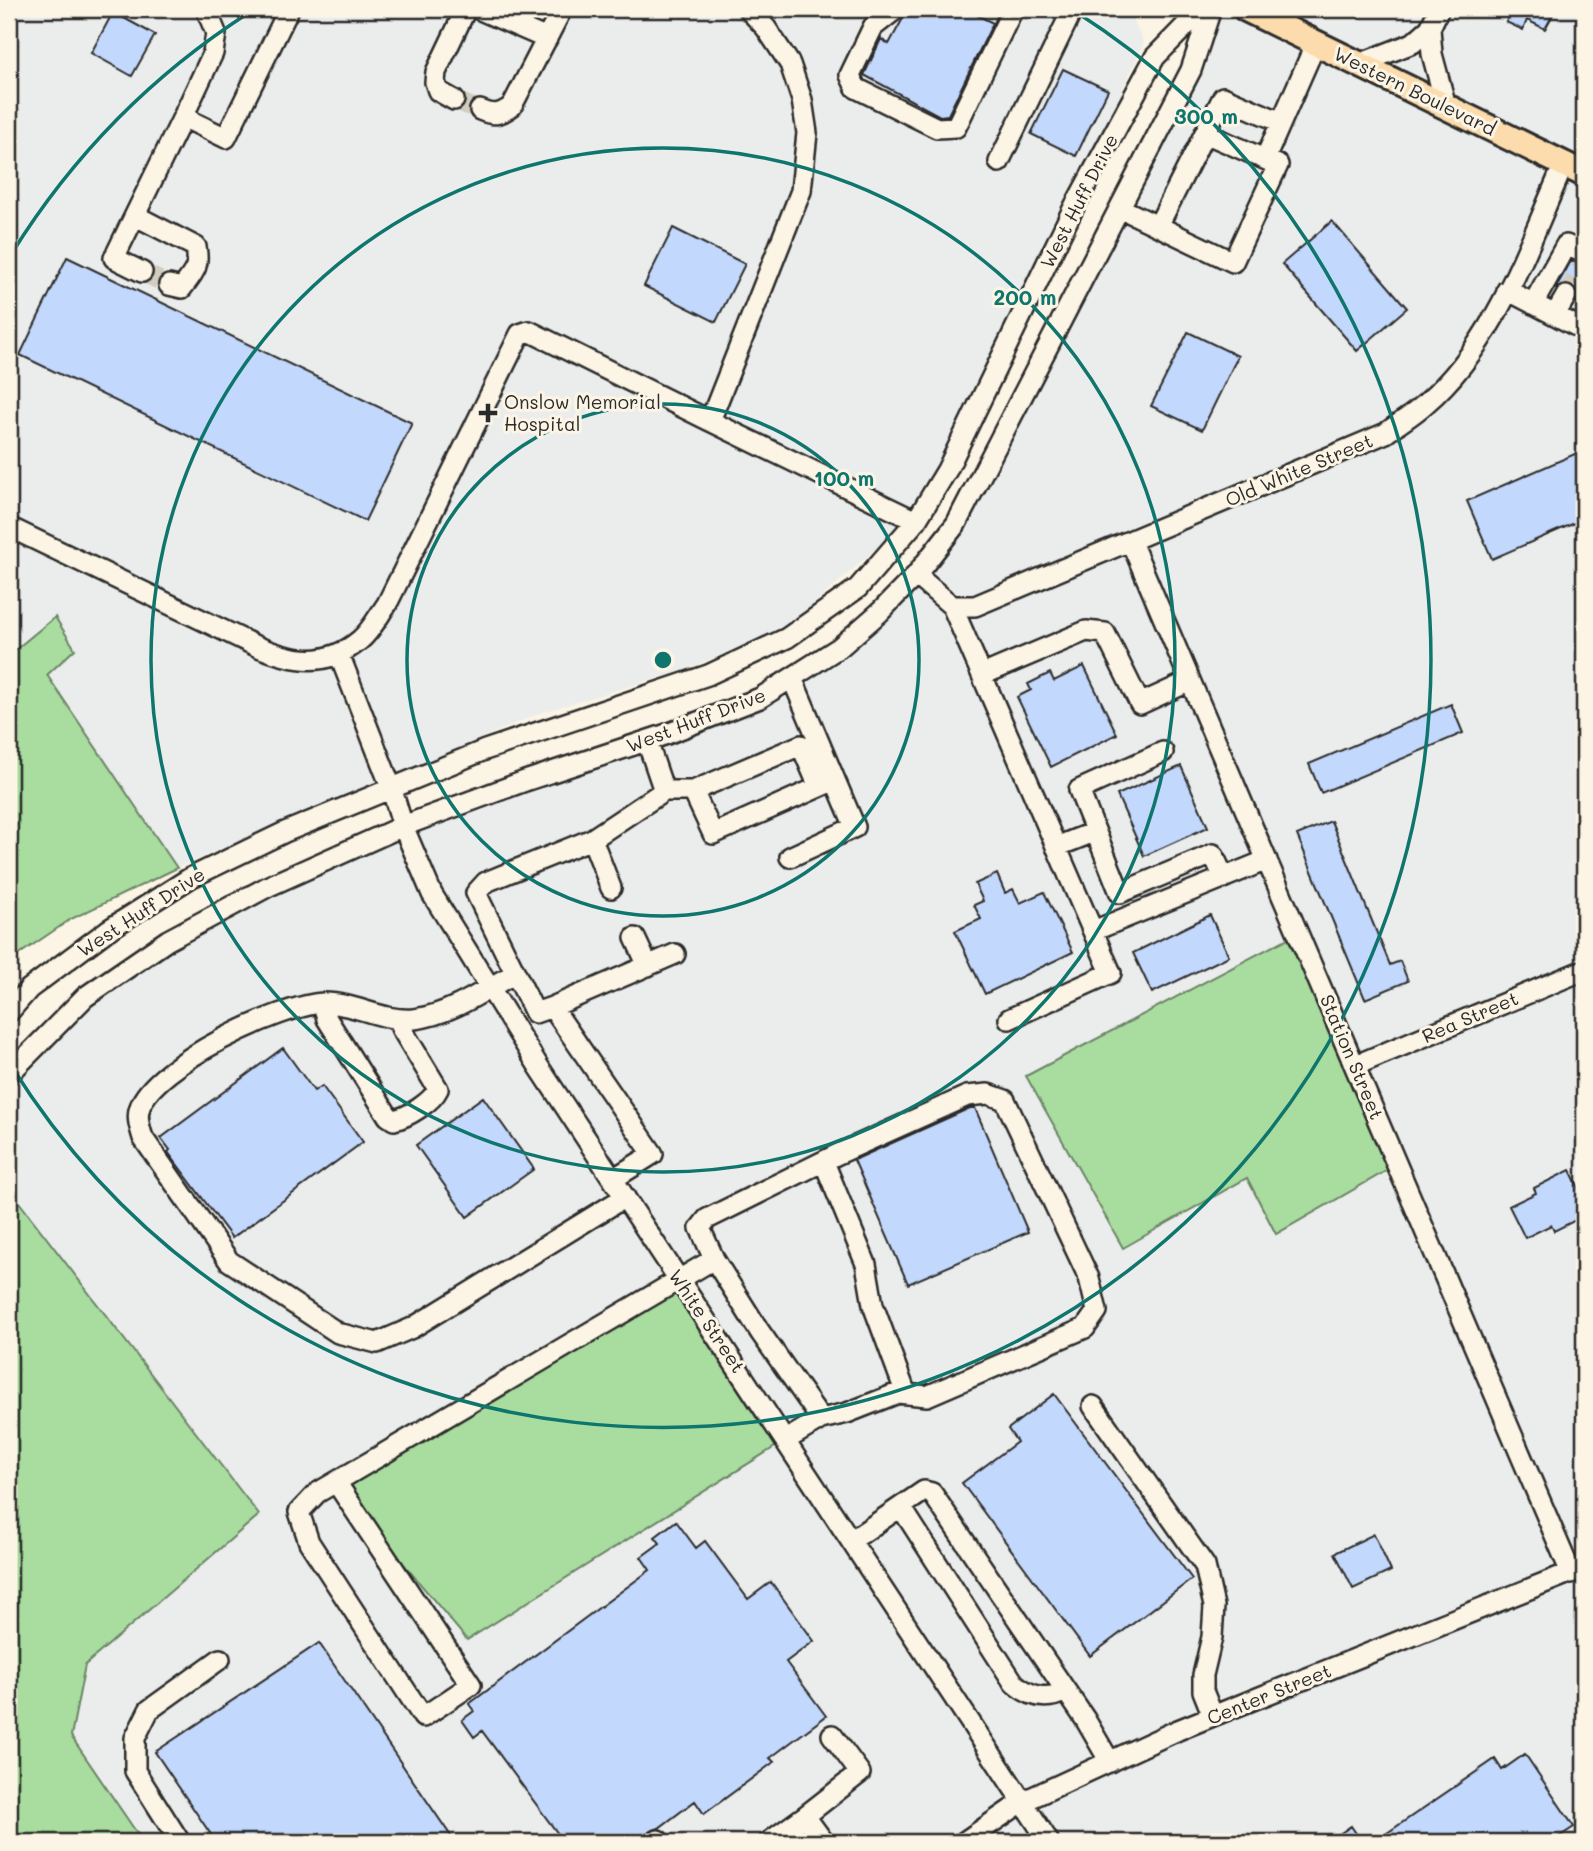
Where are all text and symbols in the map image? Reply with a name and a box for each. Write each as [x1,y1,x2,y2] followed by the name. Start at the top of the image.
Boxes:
[1330,40,1500,141] street label: Western Boulevard
[1174,102,1238,129] text: 300 m
[1034,130,1123,272] street label: West Huff Drive
[994,283,1056,310] text: 200 m
[504,389,661,436] place label: Onslow Memorial Hospital
[478,403,498,423] marker: Onslow Memorial Hospital
[1221,427,1376,512] street label: Old White Street
[814,464,874,491] text: 100 m
[651,648,675,672] centre of rings
[623,681,769,758] street label: West Huff Drive
[72,861,209,962] street label: West Huff Drive
[1418,985,1522,1048] street label: Rea Street
[1315,991,1390,1123] street label: Station Street
[664,1264,751,1377] street label: White Street
[1203,1657,1335,1730] street label: Center Street

